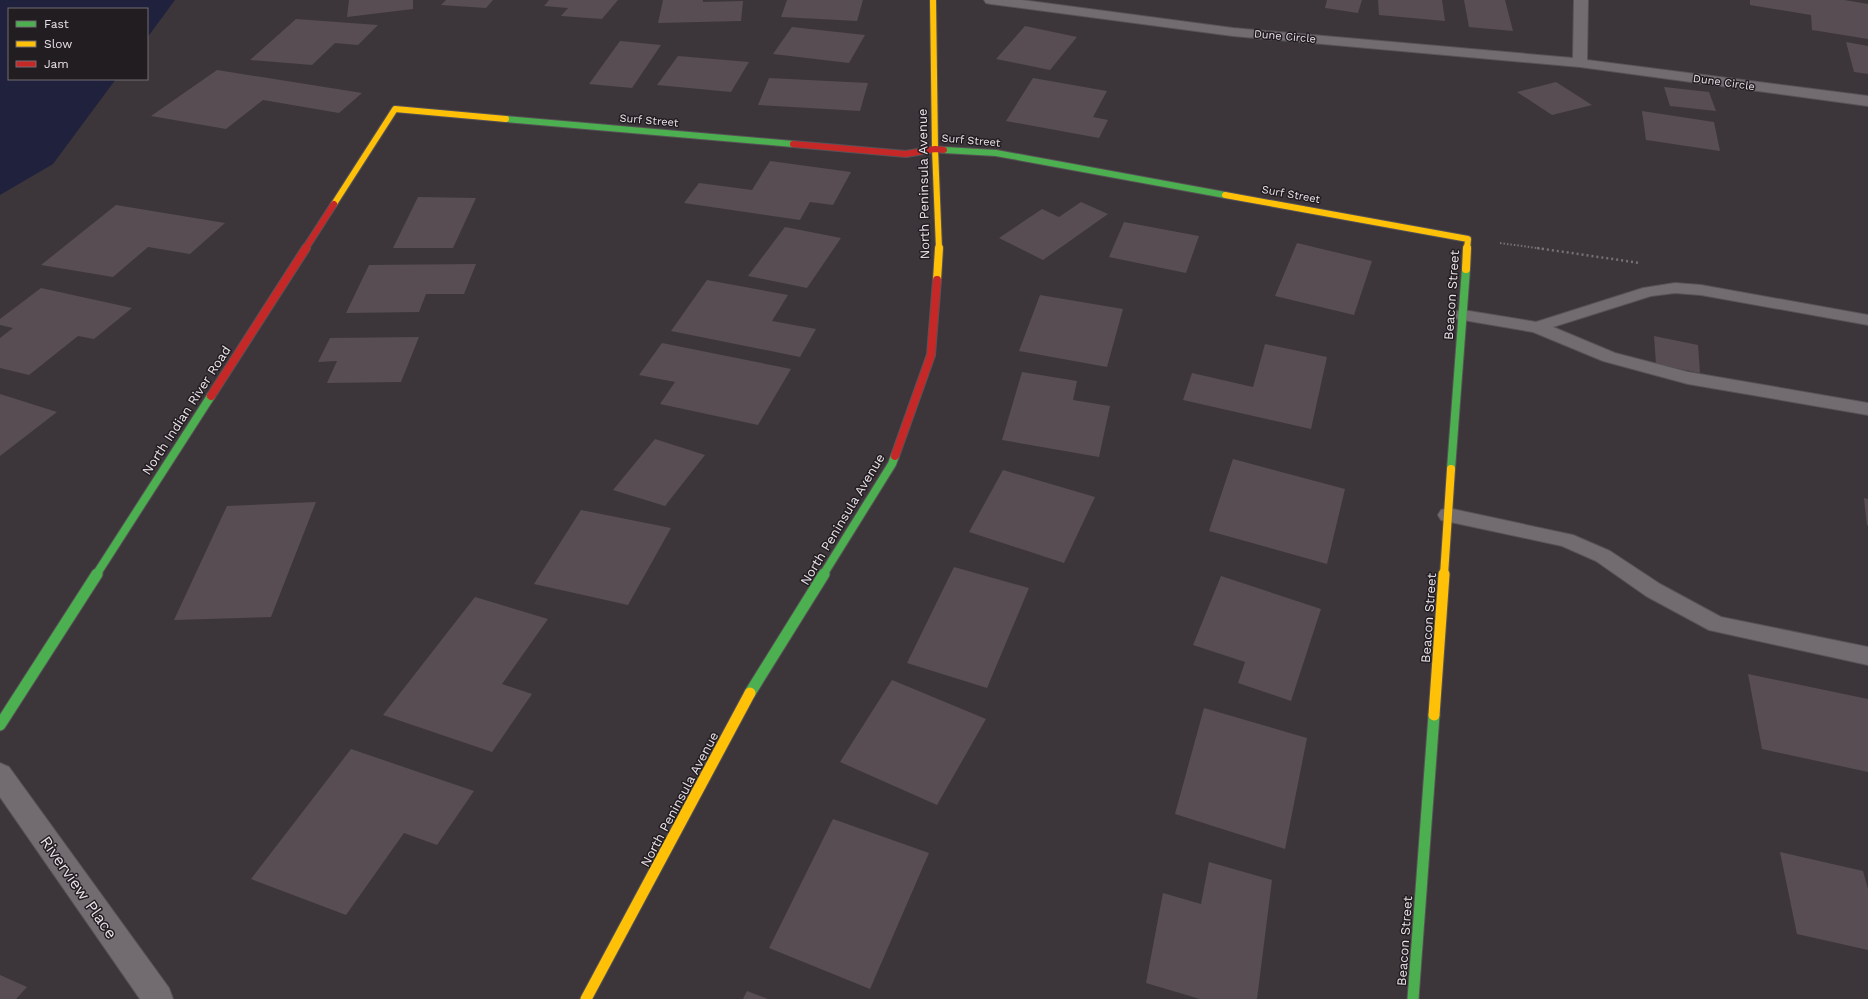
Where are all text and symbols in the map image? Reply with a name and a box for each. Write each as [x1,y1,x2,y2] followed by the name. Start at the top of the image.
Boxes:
[8,8,148,80] legend
[44,17,69,31] text: Fast
[1253,27,1317,46] street label: Dune Circle
[44,37,72,51] text: Slow
[44,57,69,71] text: Jam
[1692,72,1756,93] street label: Dune Circle
[915,108,932,259] street label: North Peninsula Avenue
[619,111,679,130] street label: Surf Street
[941,131,1001,150] street label: Surf Street
[1261,183,1321,206] street label: Surf Street
[1441,249,1462,340] street label: Beacon Street
[139,343,234,478] street label: North Indian River Road
[797,451,888,588] street label: North Peninsula Avenue
[1418,572,1439,663] street label: Beacon Street
[637,729,721,869] street label: North Peninsula Avenue
[36,832,121,942] street label: Riverview Place
[1394,895,1415,986] street label: Beacon Street

